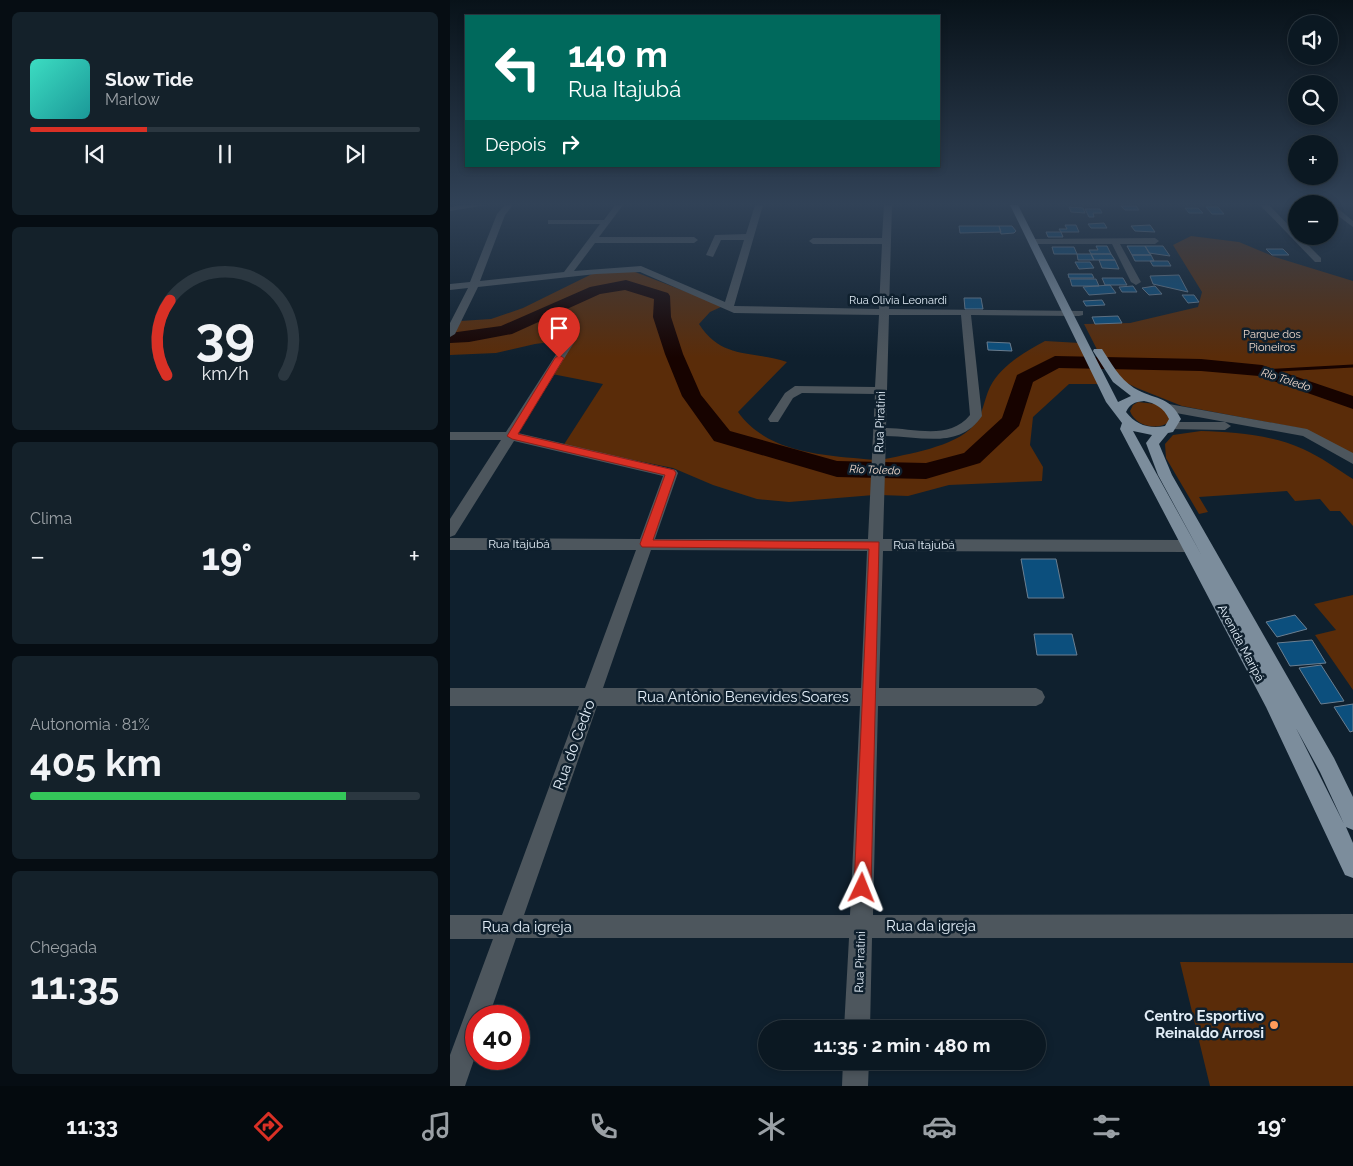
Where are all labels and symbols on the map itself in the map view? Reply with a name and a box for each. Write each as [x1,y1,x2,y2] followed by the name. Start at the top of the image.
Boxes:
[849,294,947,307] street label: Rua Olivia Leonardi
[538,307,580,358] pin
[1243,328,1301,354] park label: Parque dos Pioneiros
[1260,366,1312,394] water label: Rio Toledo
[872,391,888,453] street label: Rua Piratini
[849,463,901,477] water label: Rio Toledo
[488,537,550,551] street label: Rua Itajubá
[893,538,955,552] street label: Rua Itajubá
[1215,602,1267,684] street label: Avenida Maripá
[637,688,849,706] street label: Rua Antônio Benevides Soares
[549,697,599,793] street label: Rua do Cedro
[835,861,887,913] position arrow
[886,917,976,935] street label: Rua da igreja
[482,918,572,936] street label: Rua da igreja
[852,931,868,993] street label: Rua Piratini
[465,1005,530,1070] speed limit sign: 40
[1144,1007,1264,1042] place label: Centro Esportivo Reinaldo Arrosi
[1268,1019,1280,1031] marker: Centro Esportivo Reinaldo Arrosi

